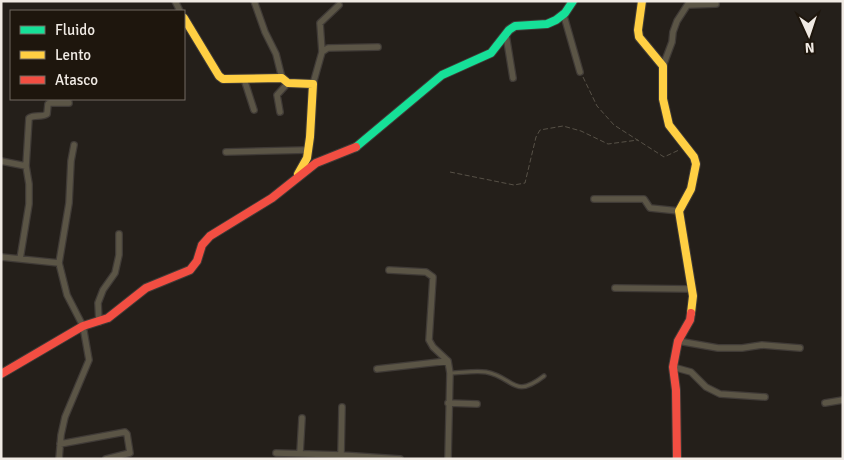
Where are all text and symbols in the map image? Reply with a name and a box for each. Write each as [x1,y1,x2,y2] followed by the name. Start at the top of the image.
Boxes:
[10,10,185,100] legend
[784,10,834,60] north arrow
[55,21,95,39] text: Fluido
[804,39,815,56] text: N
[55,46,91,64] text: Lento
[55,71,98,89] text: Atasco

